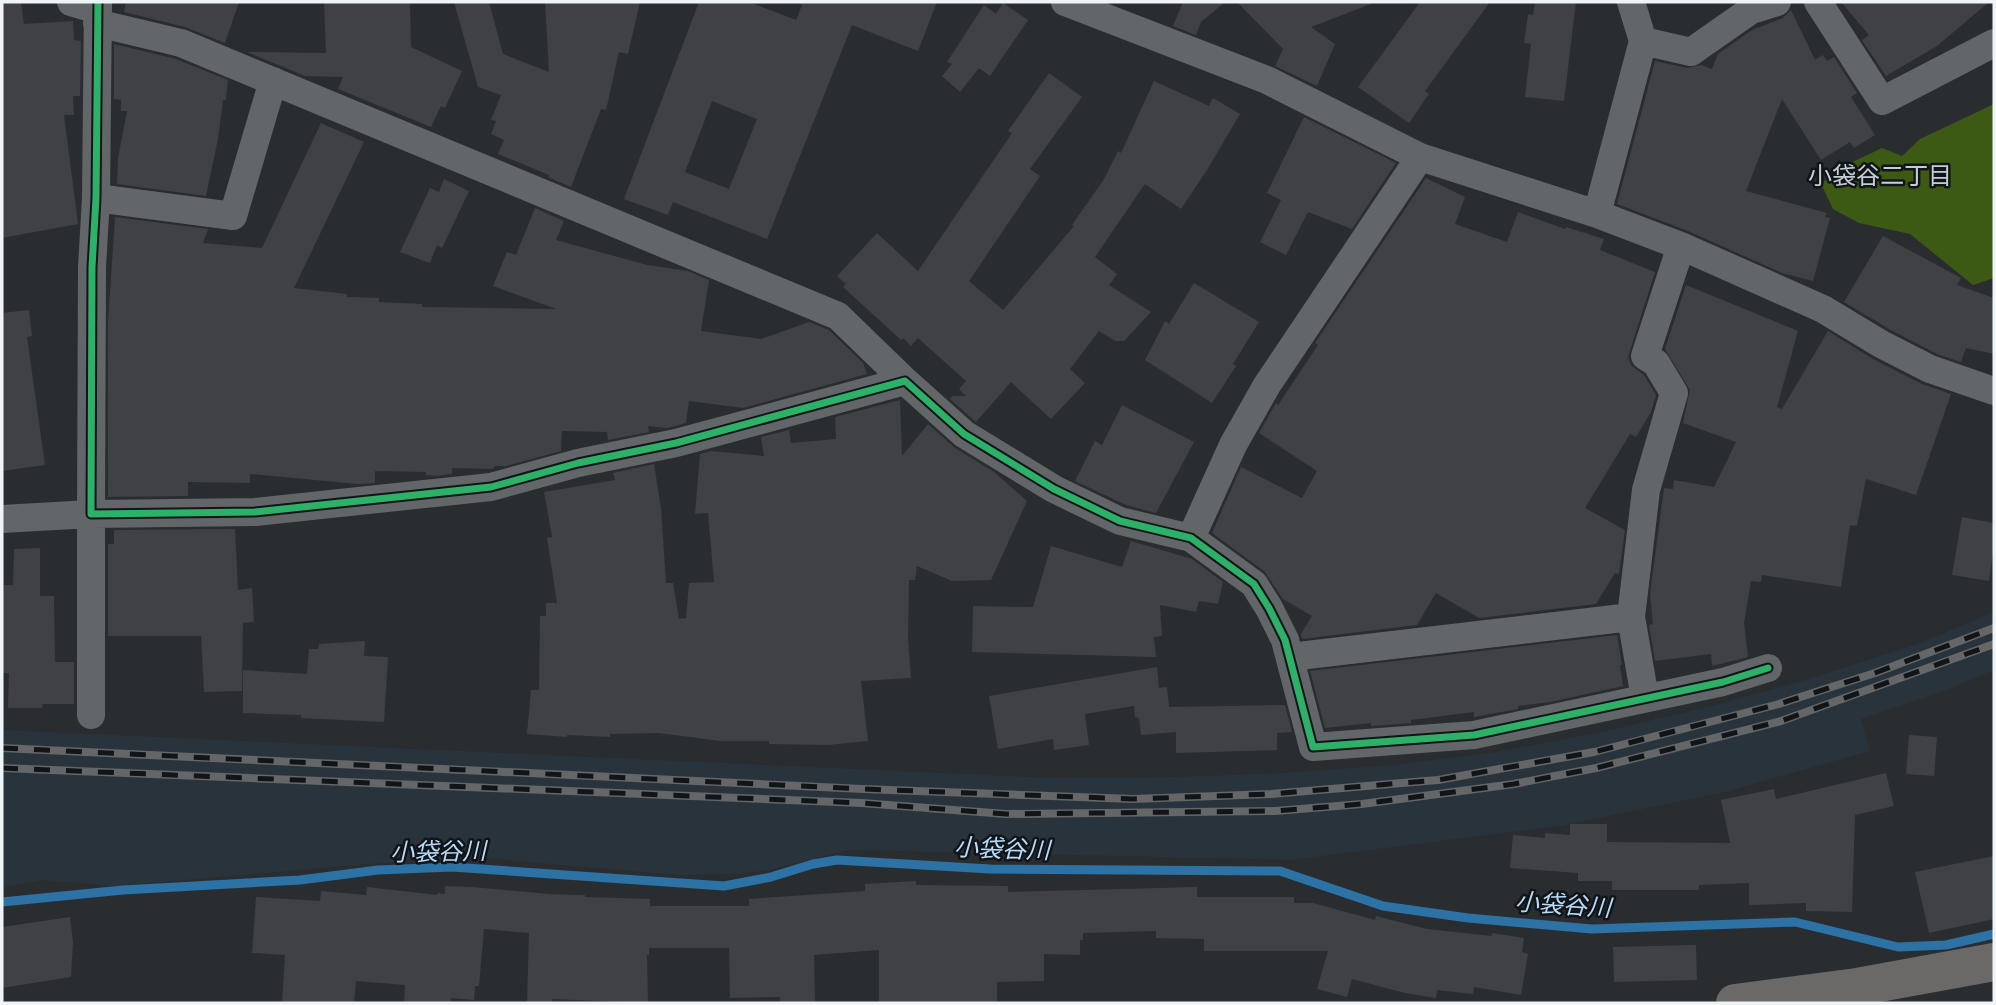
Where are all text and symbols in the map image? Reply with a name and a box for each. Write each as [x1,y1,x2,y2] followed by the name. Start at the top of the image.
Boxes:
[1808,160,1952,191] district label: 小袋谷二丁目
[954,831,1054,866] water label: 小袋谷川
[390,835,489,868] water label: 小袋谷川
[1514,886,1615,924] water label: 小袋谷川

